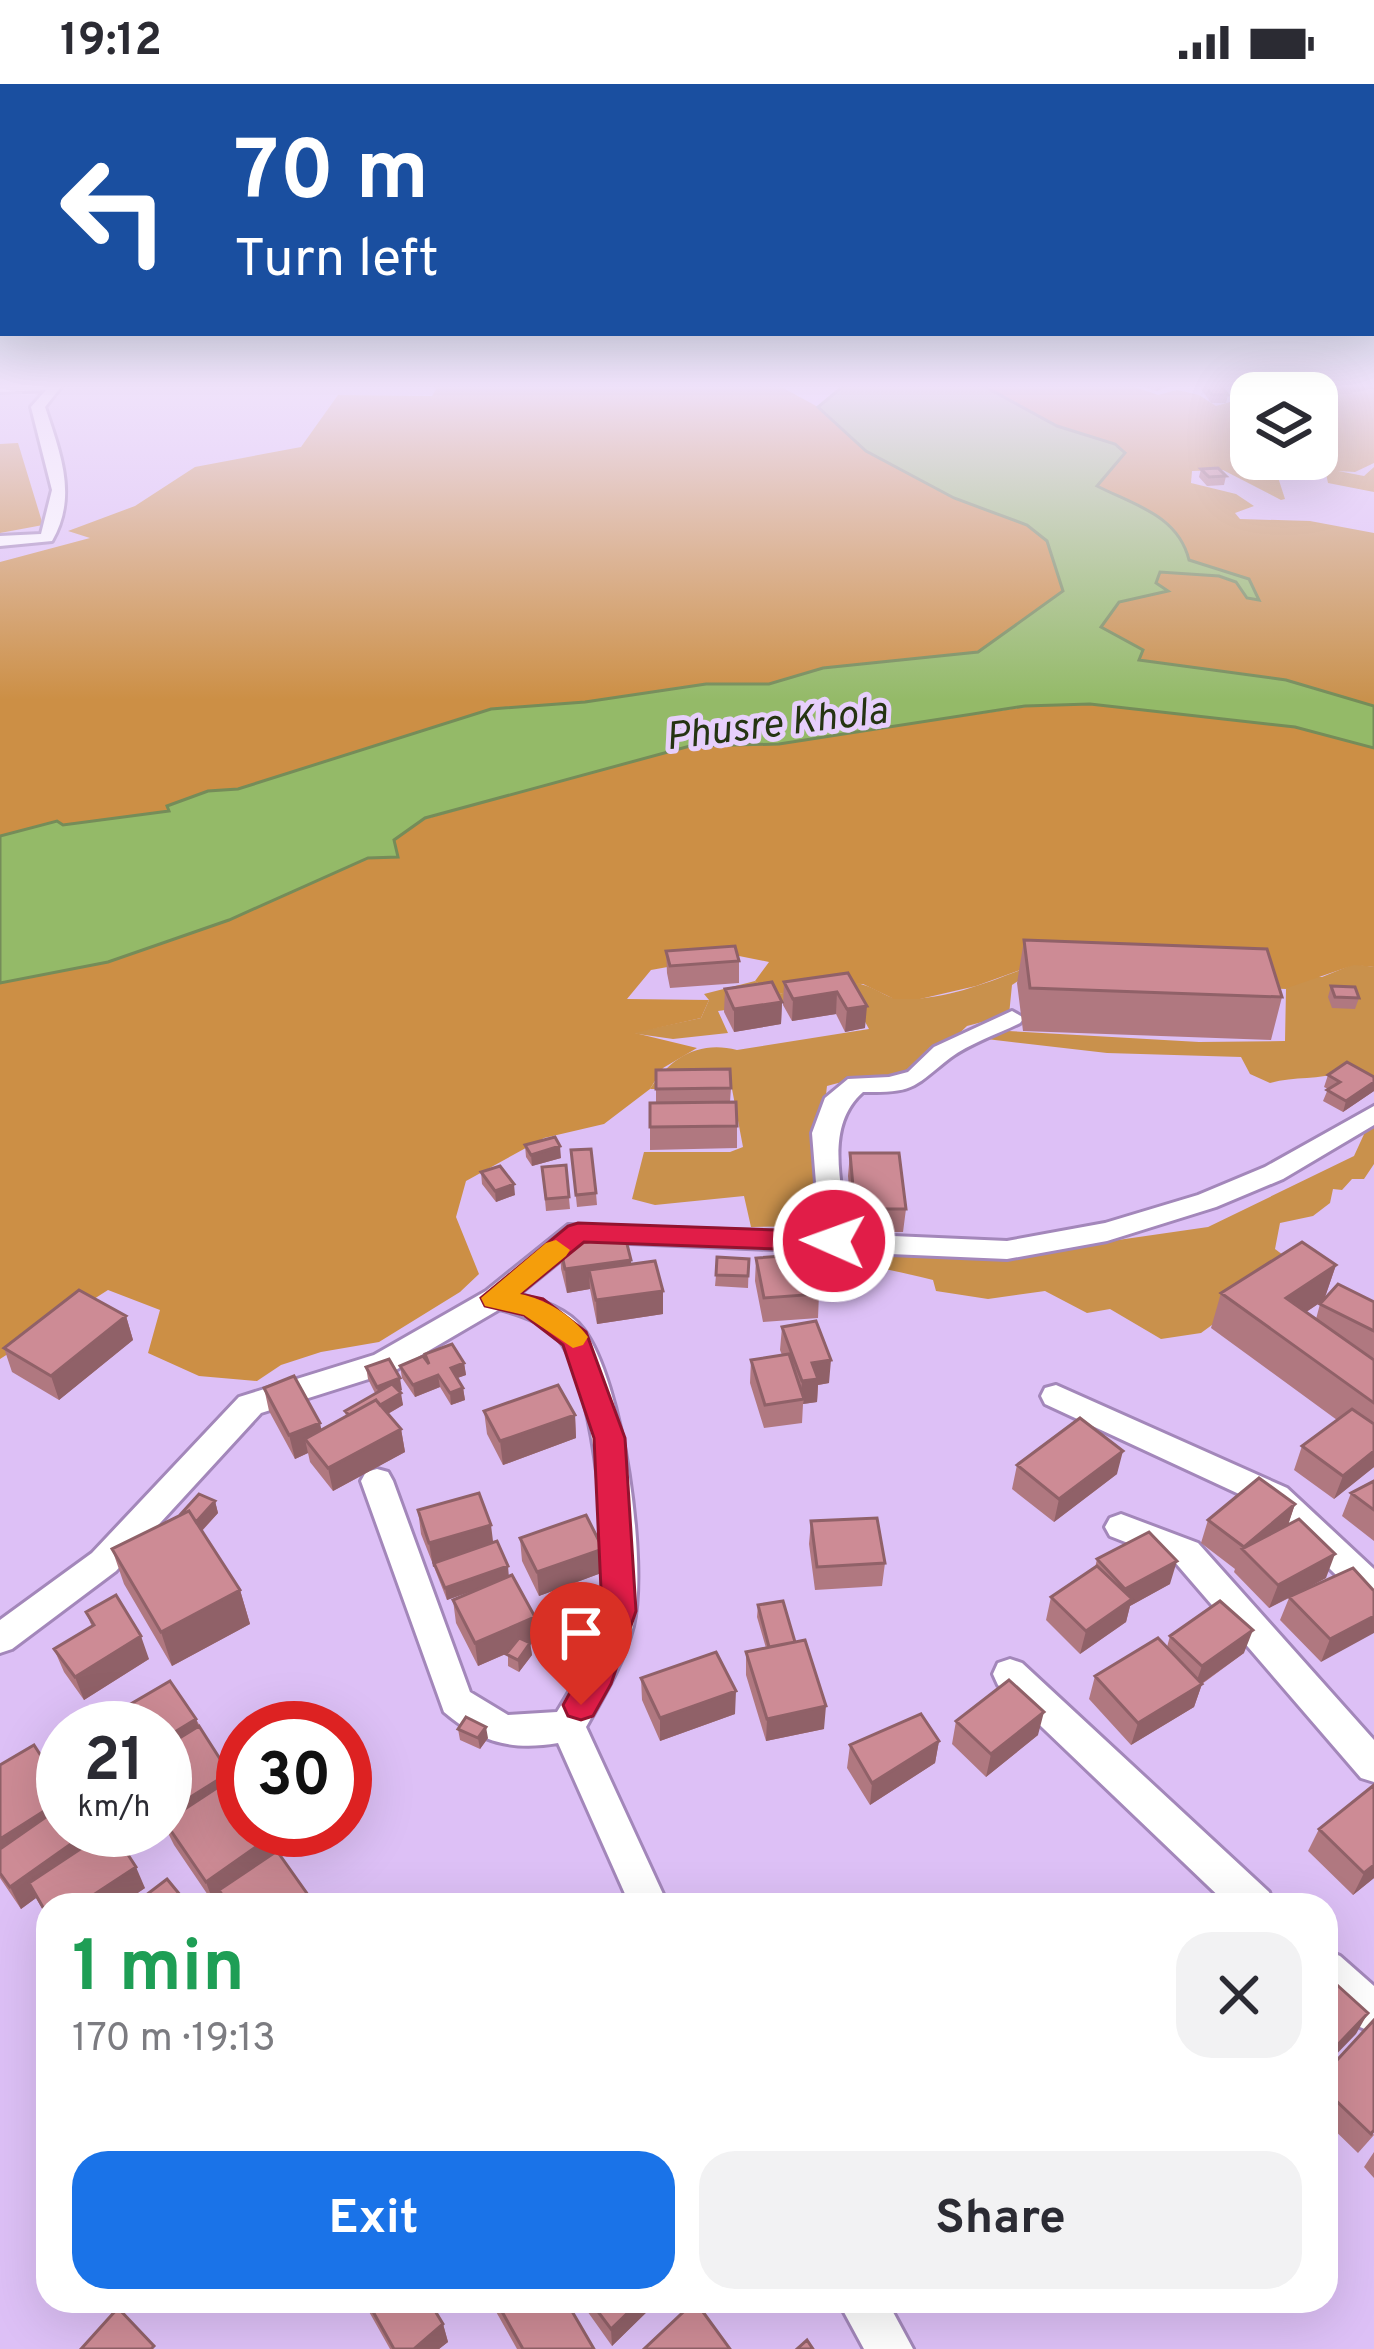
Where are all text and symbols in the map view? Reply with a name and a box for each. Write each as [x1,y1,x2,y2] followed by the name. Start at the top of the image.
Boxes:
[60,14,162,71] text: 19:12
[234,123,429,229] text: 70 m
[36,132,192,288] icon: left
[234,227,439,296] text: Turn left
[1230,372,1338,480] map controls
[1230,372,1338,480] button: layers
[663,688,891,764] water label: Phusre Khola
[771,1178,897,1304] position arrow
[530,1582,632,1705] pin
[548,1600,614,1666] icon: arrive
[216,1701,372,1857] speed limit sign: 30
[84,1726,144,1802] text: 21
[78,1790,150,1827] text: km/h
[72,1925,245,2017] text: 1 min
[1176,1932,1302,2058] button: close
[72,2016,276,2065] text: 170 m · 19:13
[72,2151,675,2289] button: Exit
[699,2151,1302,2289] button: Share

